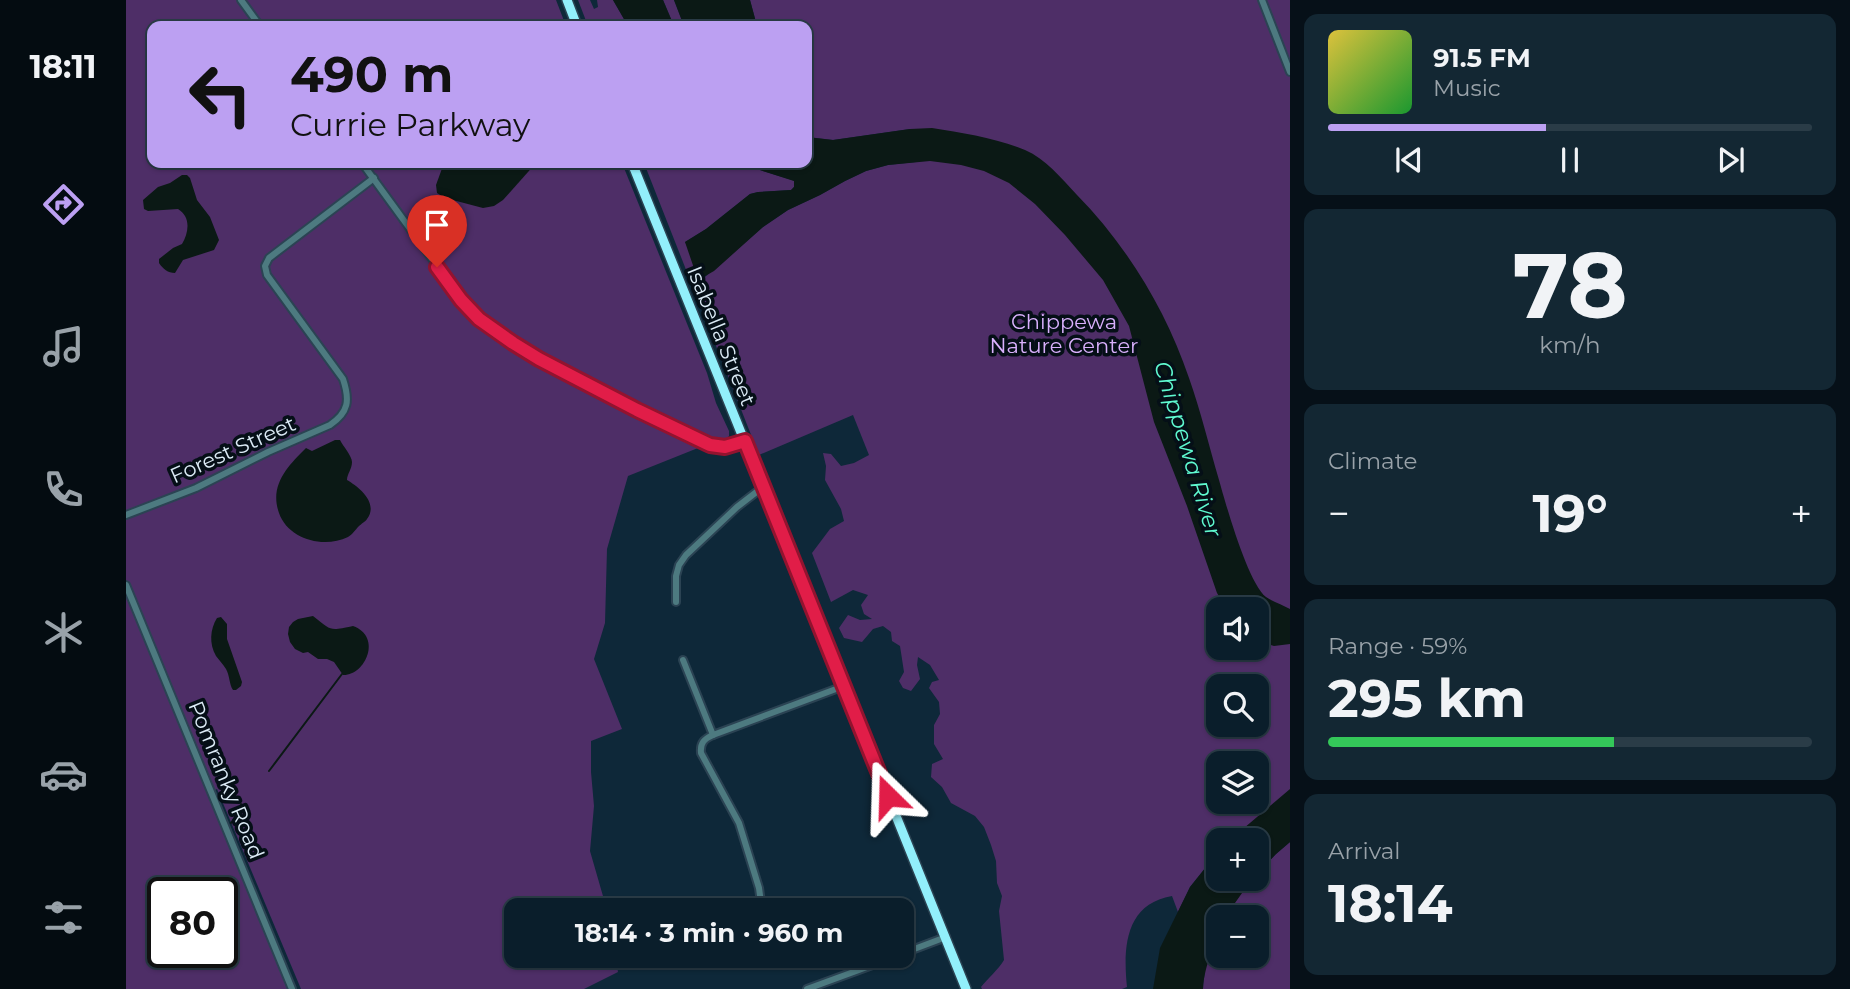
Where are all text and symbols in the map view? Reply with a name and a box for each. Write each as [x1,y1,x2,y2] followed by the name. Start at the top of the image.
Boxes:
[1433,42,1531,74] text: 91.5 FM
[290,45,453,104] text: 490 m
[29,47,97,86] text: 18:11
[175,49,266,140] icon: left
[1433,74,1501,102] text: Music
[290,105,530,144] text: Currie Parkway
[1390,141,1428,179] icon: previous
[1551,141,1589,179] icon: pause
[1712,141,1750,179] icon: next
[39,180,88,229] icon: directions
[407,195,467,267] pin
[418,206,456,244] icon: arrive
[1513,230,1627,341] text: 78
[682,262,761,409] street label: Isabella Street
[990,309,1138,358] park label: Chippewa Nature Center
[39,322,88,371] icon: music
[1539,331,1601,359] text: km/h
[1148,358,1228,541] water label: Chippewa River
[166,411,299,488] street label: Forest Street
[1328,447,1417,475] text: Climate
[39,465,88,514] icon: phone
[1532,482,1608,545] text: 19°
[1328,490,1350,537] text: −
[1790,490,1812,537] text: +
[1206,597,1269,968] map controls
[1206,597,1269,660] button: sound
[39,608,88,657] icon: climate
[1328,632,1467,660] text: Range · 59%
[1328,667,1526,730] text: 295 km
[1206,674,1269,737] button: search
[183,697,270,862] street label: Pomranky Road
[39,750,88,799] icon: car
[1206,751,1269,814] button: layers
[851,759,925,833] position arrow
[1206,828,1269,891] button: +
[1328,837,1401,865] text: Arrival
[1328,872,1453,935] text: 18:14
[147,877,238,968] speed limit sign: 80
[39,893,88,942] icon: filters
[1206,905,1269,968] button: −
[575,917,843,949] text: 18:14 · 3 min · 960 m

